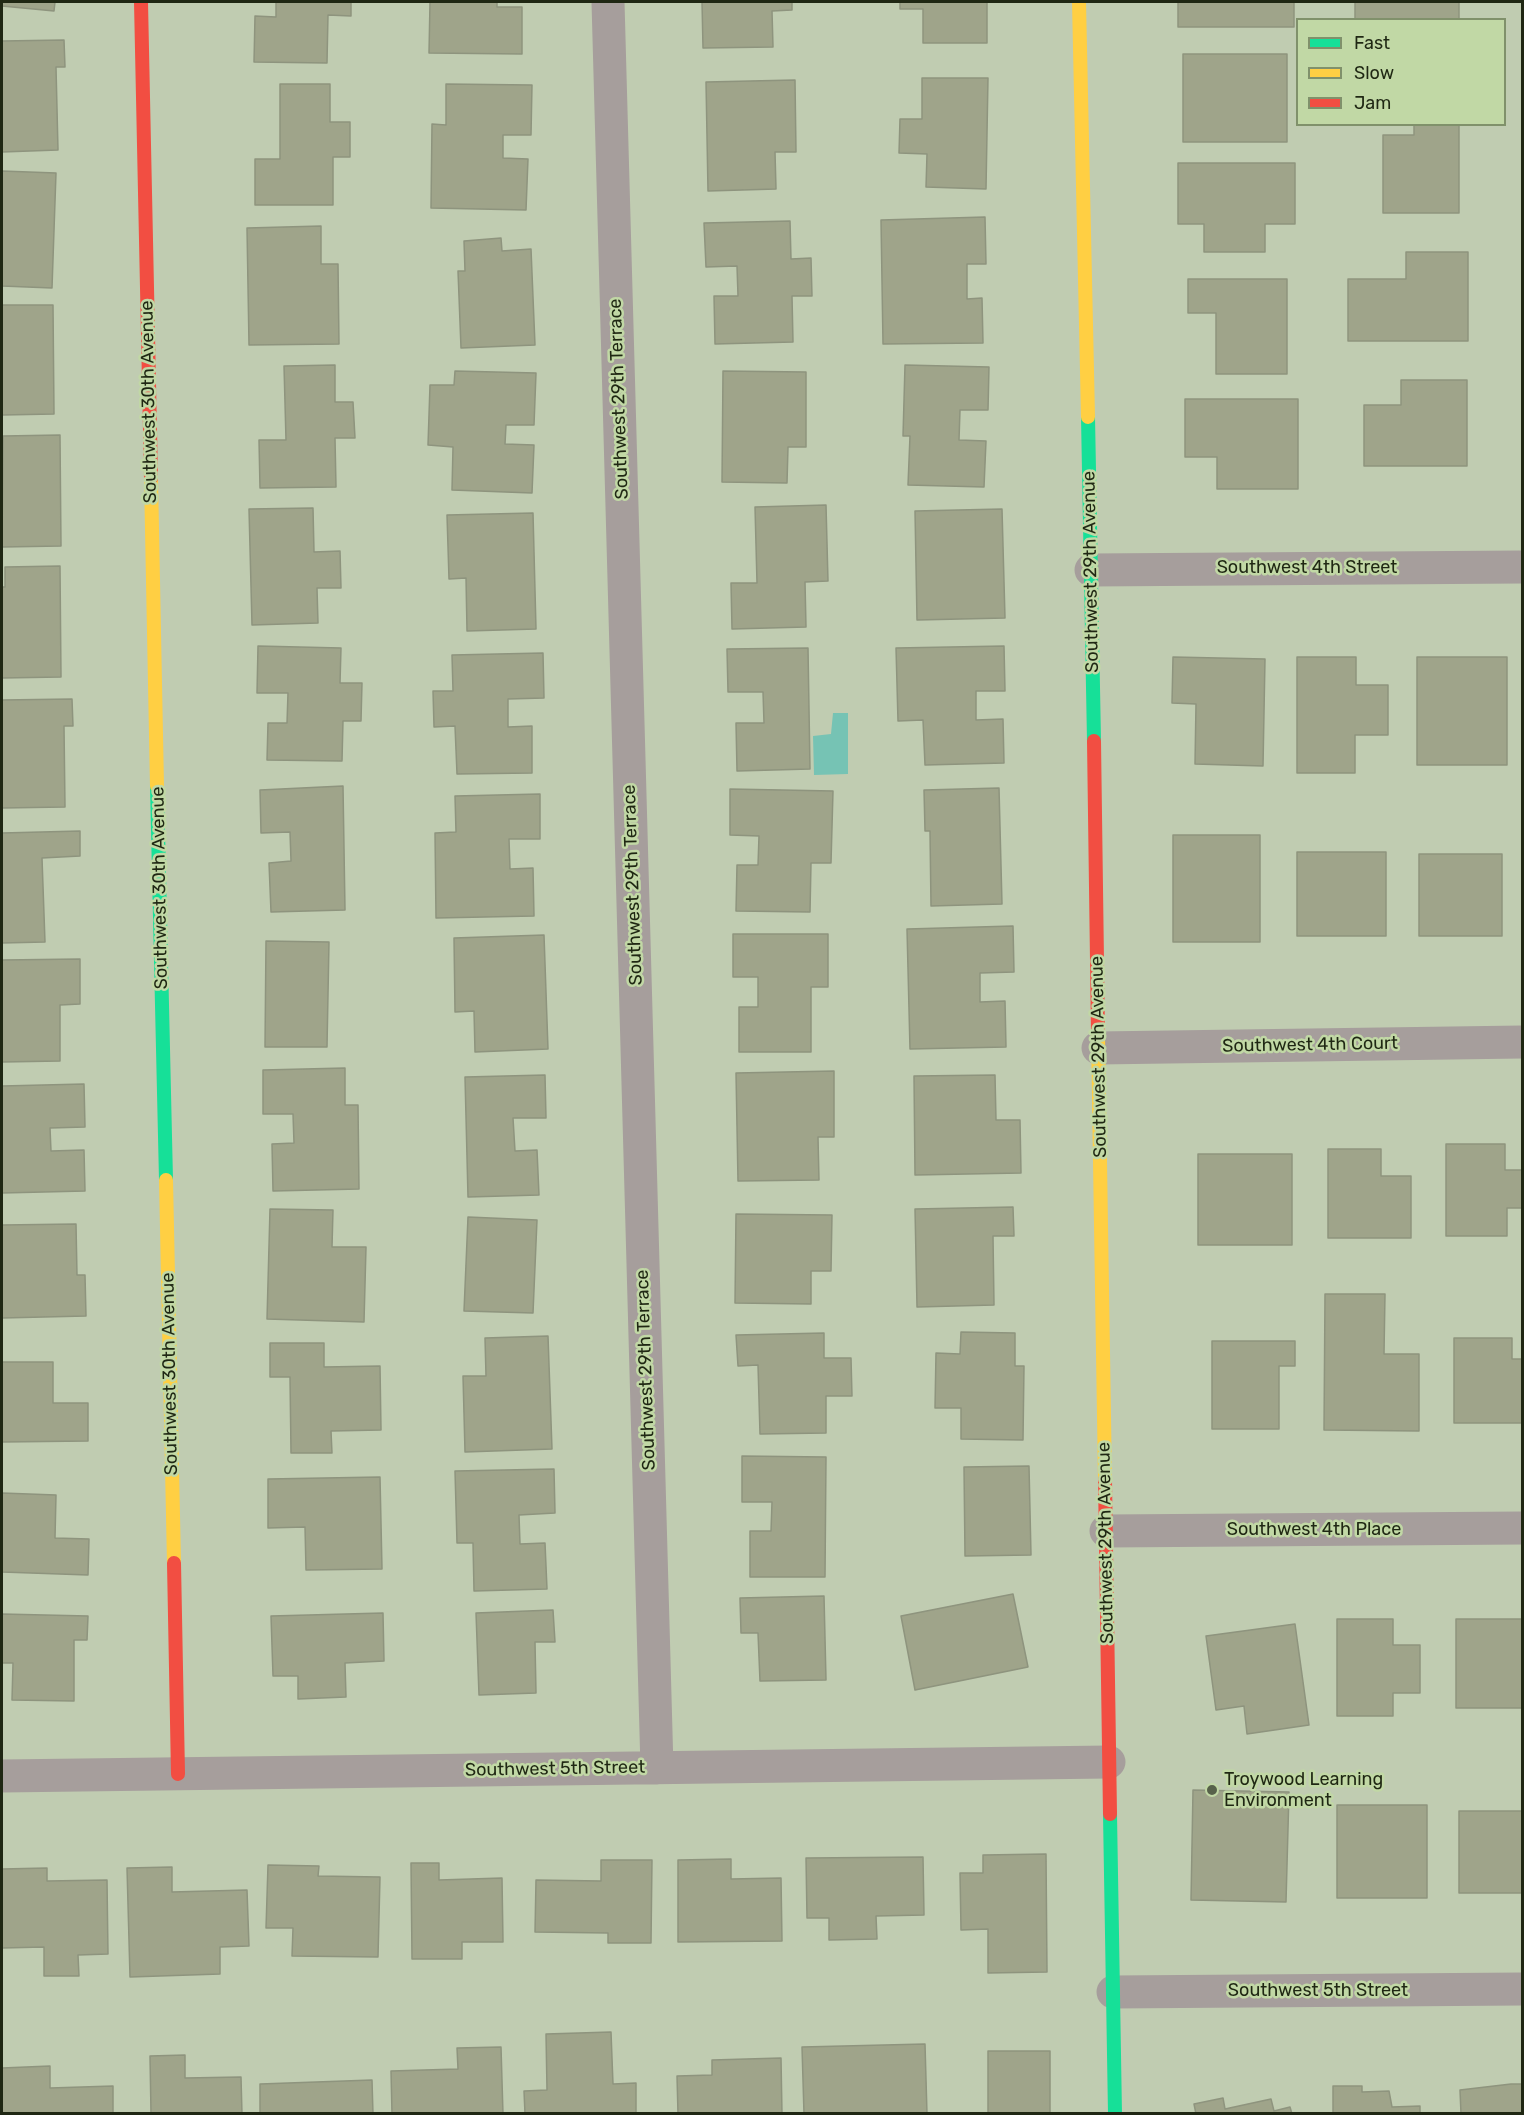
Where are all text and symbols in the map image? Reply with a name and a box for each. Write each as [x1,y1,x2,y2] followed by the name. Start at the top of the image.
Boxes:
[1296,18,1506,126] legend
[1354,32,1390,54] text: Fast
[1354,62,1394,84] text: Slow
[1354,92,1391,114] text: Jam
[605,298,633,500] street label: Southwest 29th Terrace
[136,300,162,504] street label: Southwest 30th Avenue
[1078,471,1104,673] street label: Southwest 29th Avenue
[1217,557,1397,579] street label: Southwest 4th Street
[619,784,647,986] street label: Southwest 29th Terrace
[147,786,173,990] street label: Southwest 30th Avenue
[1086,956,1112,1158] street label: Southwest 29th Avenue
[1222,1033,1398,1057] street label: Southwest 4th Court
[632,1269,660,1471] street label: Southwest 29th Terrace
[157,1272,183,1476] street label: Southwest 30th Avenue
[1093,1442,1119,1644] street label: Southwest 29th Avenue
[1227,1519,1401,1541] street label: Southwest 4th Place
[465,1757,645,1781] street label: Southwest 5th Street
[1224,1769,1383,1812] place label: Troywood Learning Environment
[1205,1783,1219,1797] marker: Troywood Learning Environment
[1228,1980,1408,2002] street label: Southwest 5th Street

